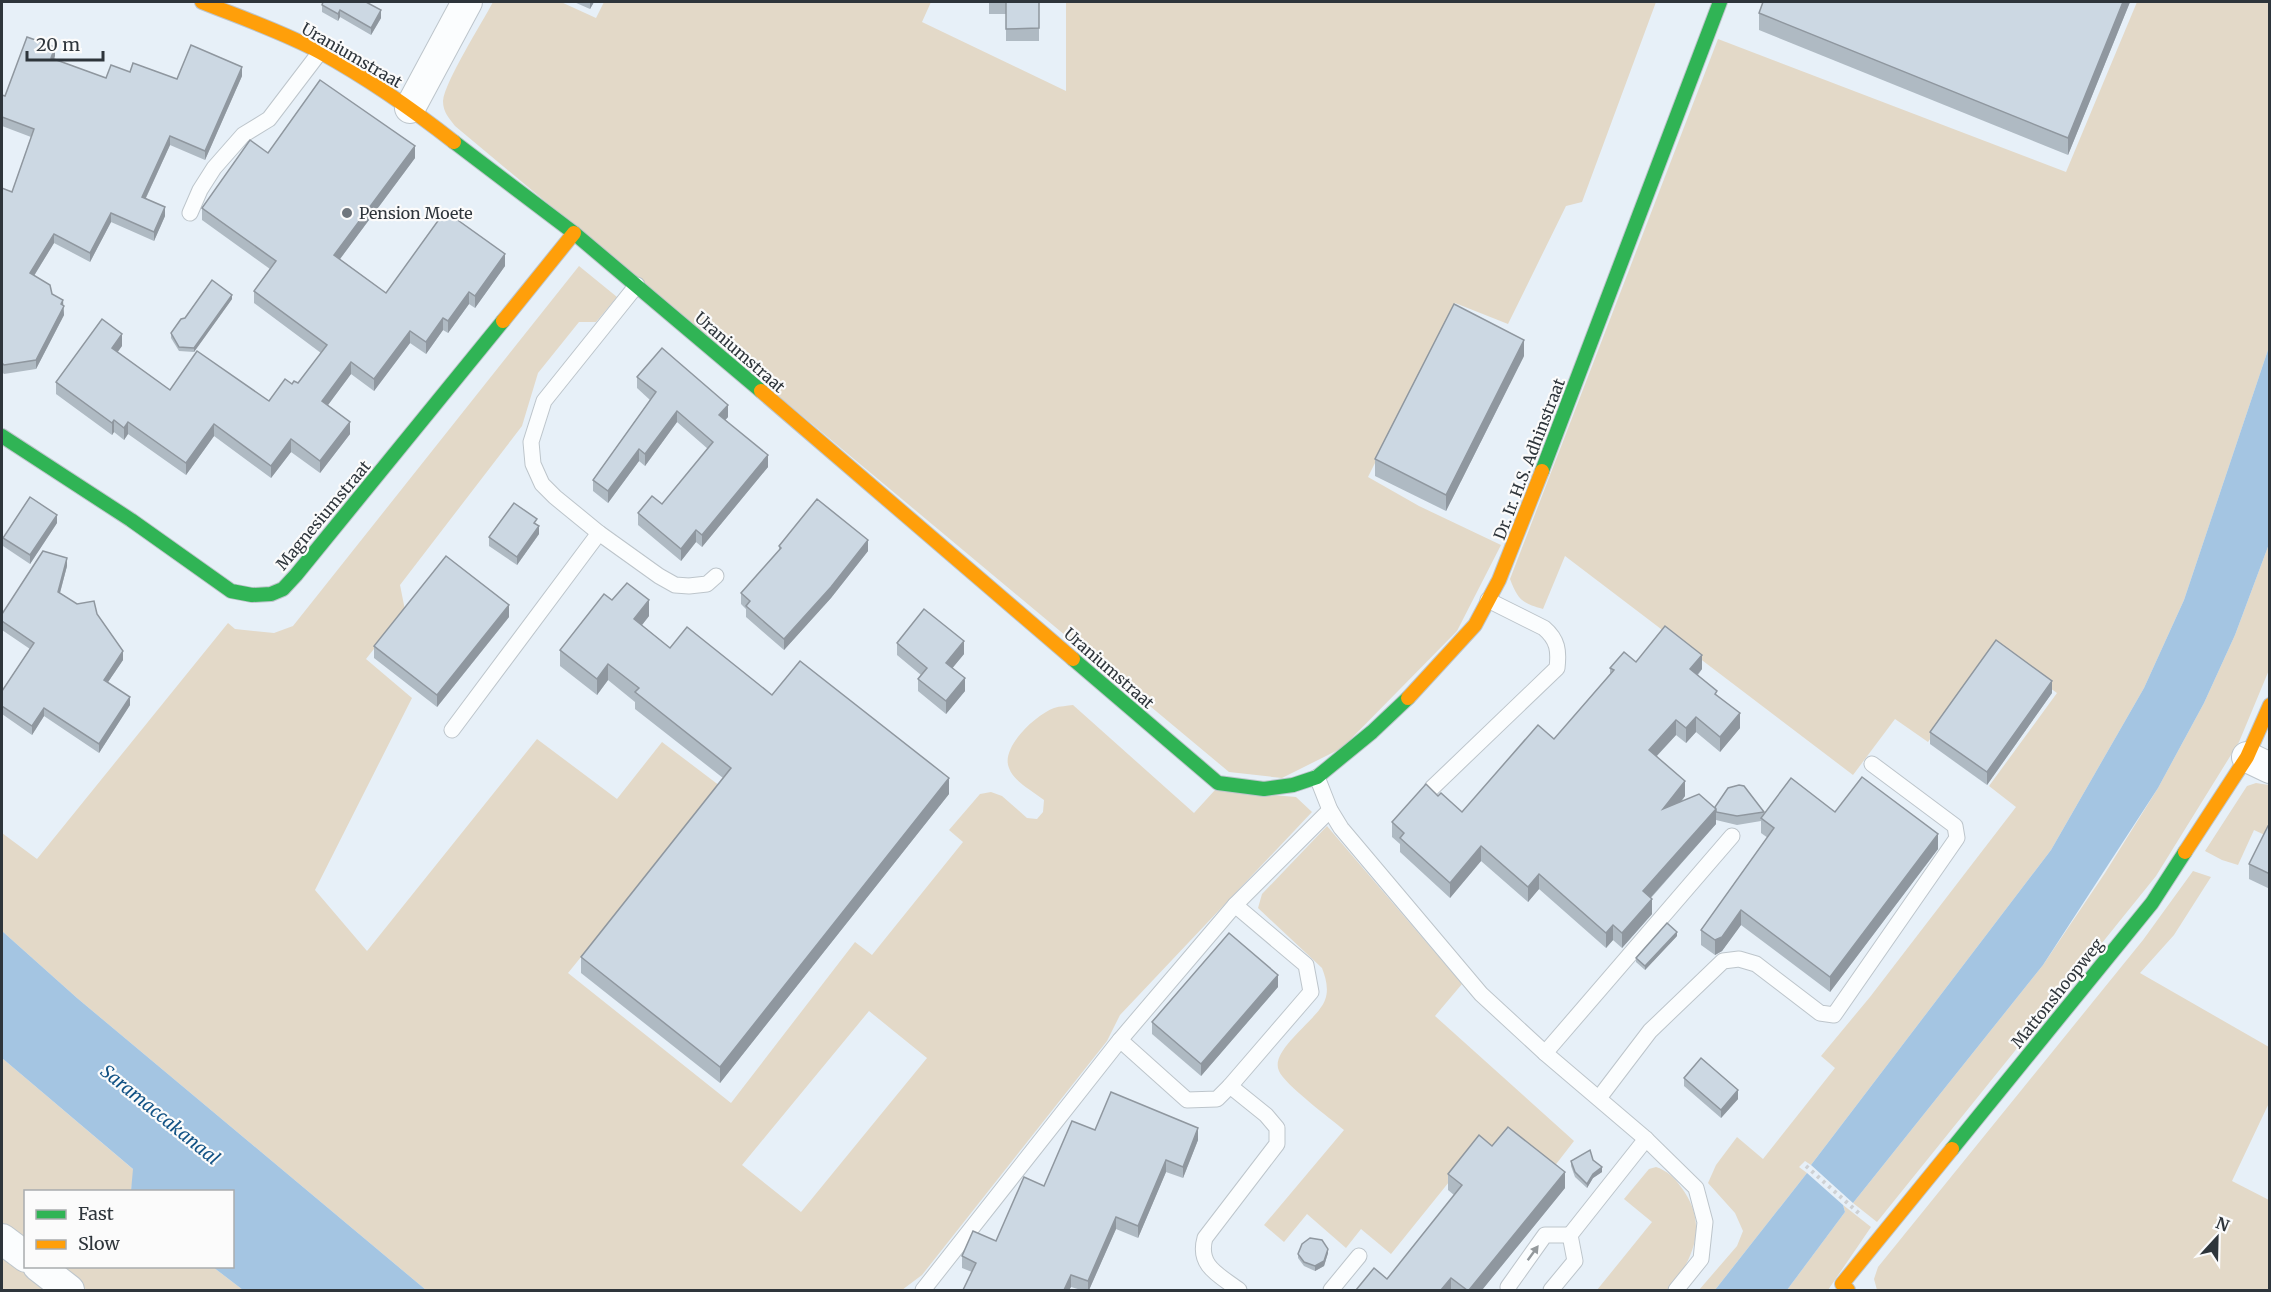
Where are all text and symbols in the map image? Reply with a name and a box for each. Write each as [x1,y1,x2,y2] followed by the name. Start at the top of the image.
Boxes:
[298,18,407,92] street label: Uraniumstraat
[27,24,104,62] scale bar
[36,33,80,56] text: 20 m
[359,203,473,223] place label: Pension Moete
[340,206,354,220] marker: Pension Moete
[691,307,790,397] street label: Uraniumstraat
[1489,375,1569,543] street label: Dr. Ir. H.S. Adhinstraat
[271,456,375,574] street label: Magnesiumstraat
[1060,623,1159,713] street label: Uraniumstraat
[2007,934,2107,1052] street label: Mattonshoopweg
[96,1059,225,1170] water label: Saramaccakanaal
[24,1190,234,1268] legend
[78,1202,114,1225] text: Fast
[2187,1208,2247,1268] north arrow
[2213,1212,2233,1236] text: N
[78,1232,121,1255] text: Slow
[1526,1245,1538,1260] one-way arrow

